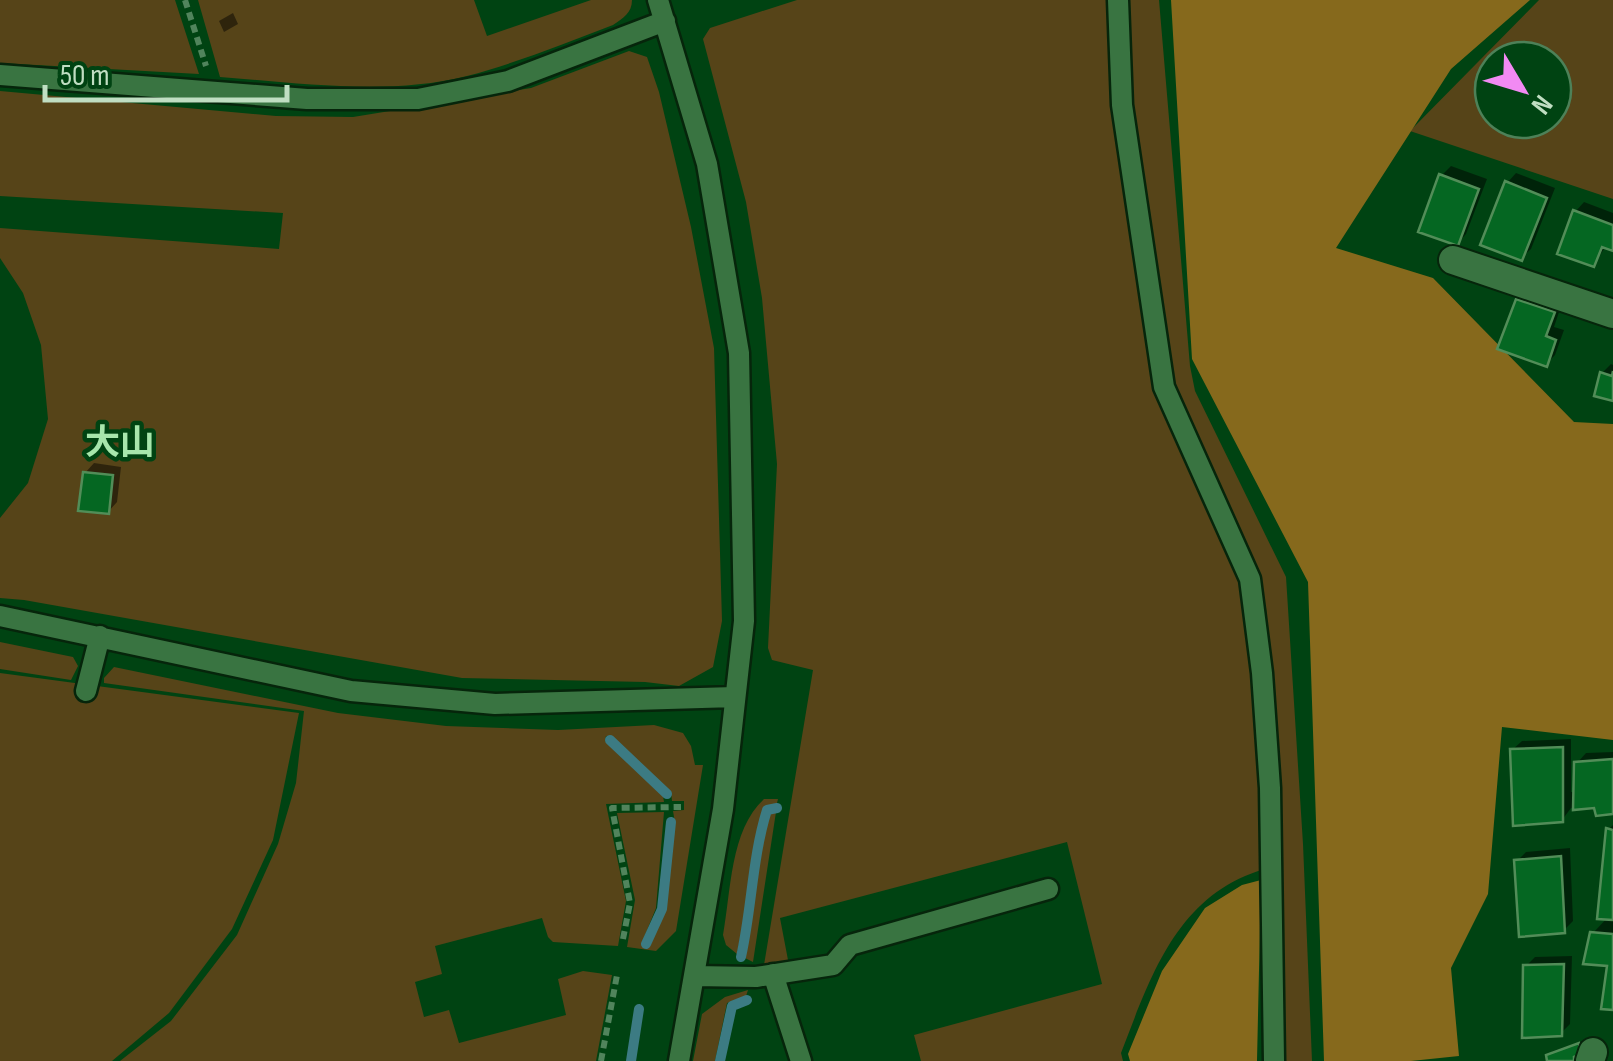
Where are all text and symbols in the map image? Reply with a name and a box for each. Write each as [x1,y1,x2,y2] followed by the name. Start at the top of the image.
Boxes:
[45,40,288,102] scale bar
[1473,40,1573,140] north arrow
[60,58,109,94] text: 50 m
[1524,88,1559,121] text: N
[85,422,155,465] district label: 大山

